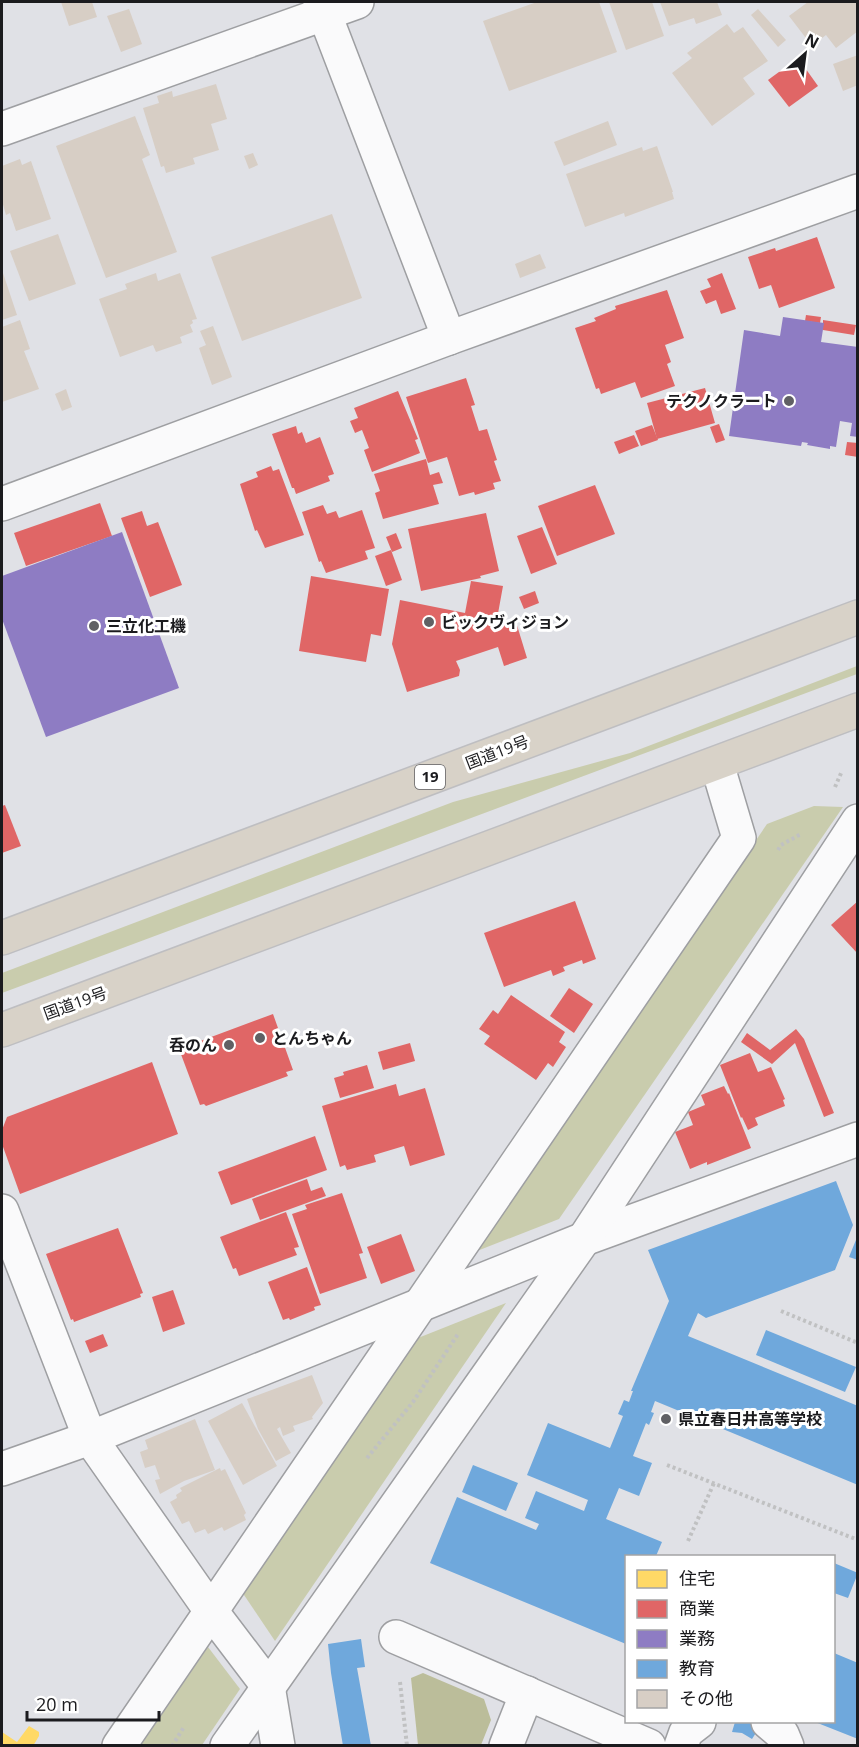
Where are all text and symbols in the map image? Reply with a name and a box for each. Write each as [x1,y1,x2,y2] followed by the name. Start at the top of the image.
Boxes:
[775,24,835,84] north arrow
[801,28,823,54] text: N
[666,390,777,412] place label: テクノクラート
[782,394,796,408] marker: テクノクラート
[441,611,569,633] place label: ビックヴィジョン
[106,615,186,637] place label: 三立化工機
[422,615,436,629] marker: ビックヴィジョン
[87,619,101,633] marker: 三立化工機
[462,730,532,774] street label: 国道19号
[415,765,445,789] road number: 19
[40,981,110,1025] street label: 国道19号
[272,1027,352,1049] place label: とんちゃん
[253,1031,267,1045] marker: とんちゃん
[169,1034,217,1056] place label: 呑のん
[222,1038,236,1052] marker: 呑のん
[678,1408,822,1430] place label: 県立春日井高等学校
[659,1412,673,1426] marker: 県立春日井高等学校
[625,1555,835,1723] legend
[679,1566,715,1590] text: 住宅
[679,1596,715,1620] text: 商業
[679,1626,715,1650] text: 業務
[679,1656,715,1680] text: 教育
[27,1684,159,1722] scale bar
[679,1686,733,1710] text: その他
[36,1692,78,1716] text: 20 m

